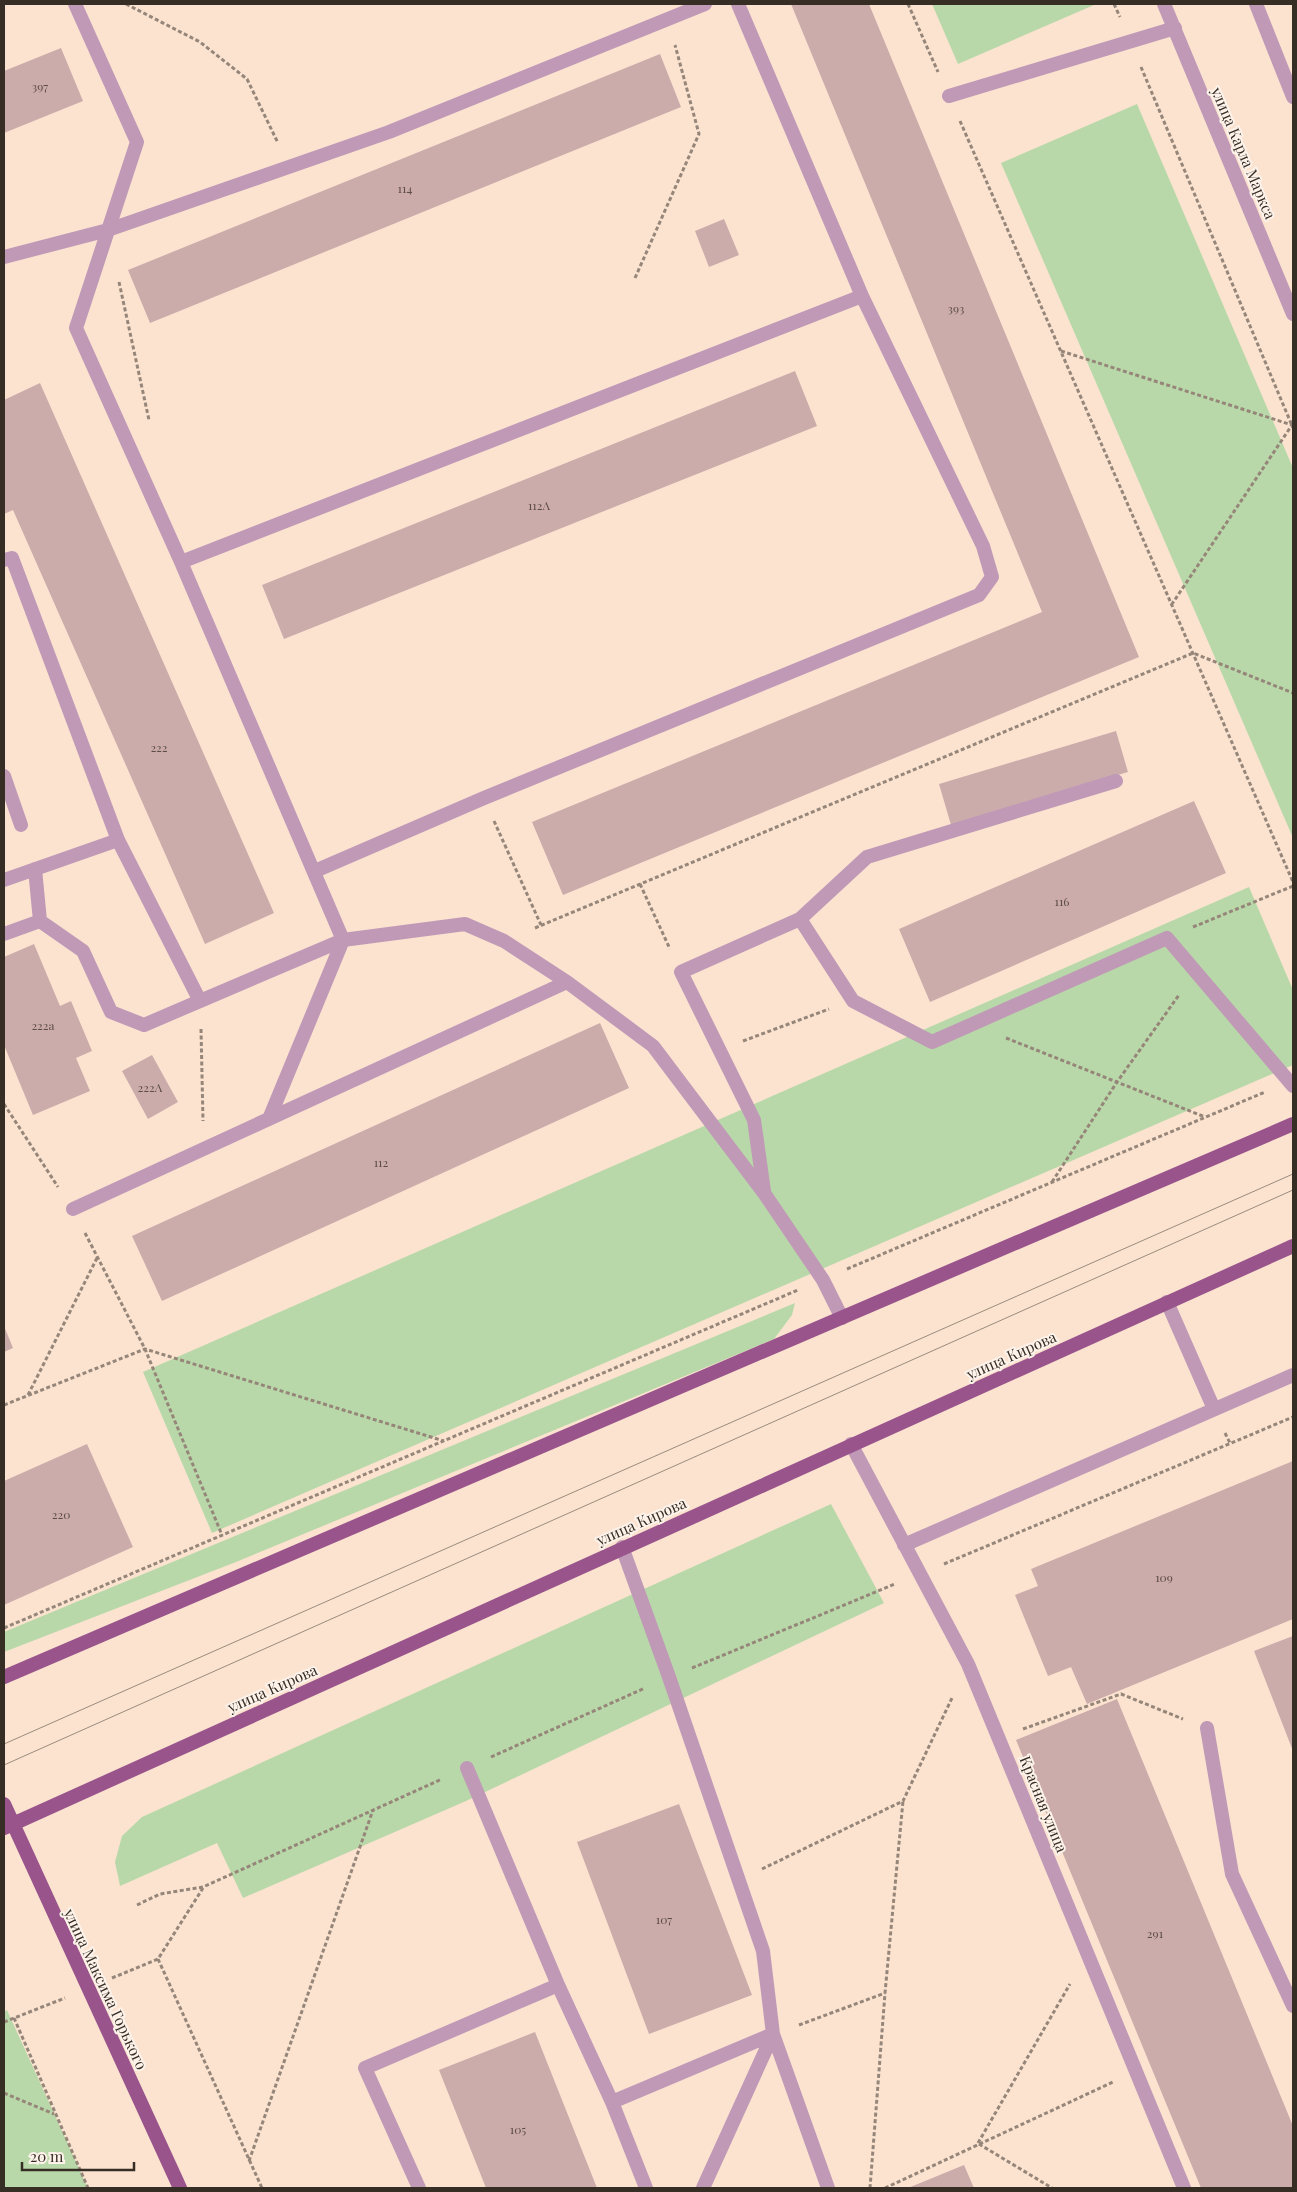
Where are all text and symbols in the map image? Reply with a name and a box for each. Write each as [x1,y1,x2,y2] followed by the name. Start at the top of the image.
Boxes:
[32,78,48,94] house number: 397
[1207,83,1281,223] street label: улица Карла Маркса
[398,180,412,196] house number: 114
[948,300,964,316] house number: 393
[528,497,551,513] house number: 112А
[150,739,168,755] house number: 222
[1054,893,1070,909] house number: 116
[31,1017,55,1033] house number: 222а
[138,1079,163,1095] house number: 222А
[374,1154,389,1170] house number: 112
[962,1326,1060,1384] street label: улица Кирова
[592,1492,690,1550] street label: улица Кирова
[52,1506,70,1522] house number: 220
[1155,1569,1173,1585] house number: 109
[223,1659,321,1717] street label: улица Кирова
[1016,1753,1073,1856] street label: Красная улица
[59,1904,152,2073] street label: улица Максима Горького
[656,1911,672,1927] house number: 107
[1147,1925,1164,1941] house number: 291
[510,2121,526,2137] house number: 105
[22,2140,135,2172] scale bar
[30,2146,64,2166] text: 20 m

